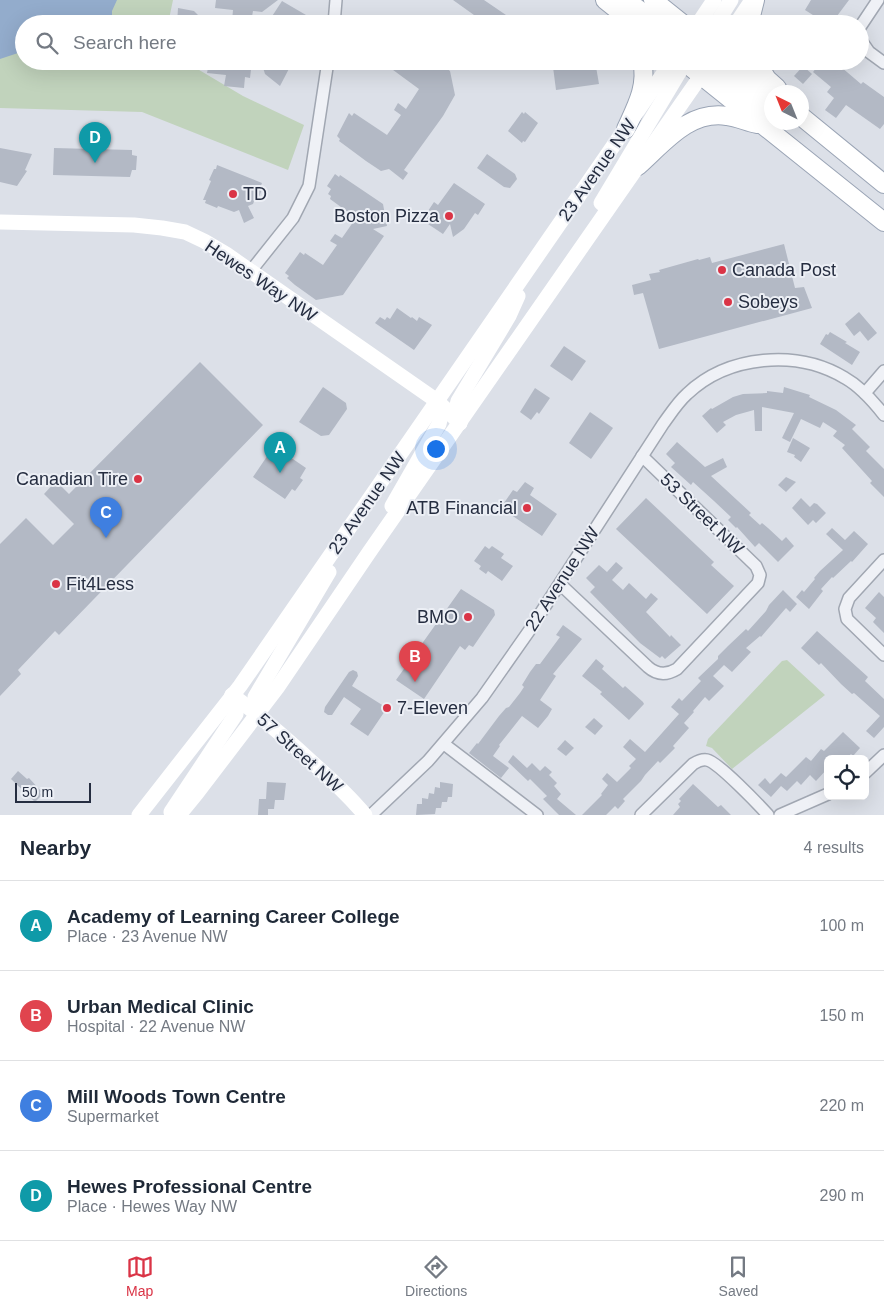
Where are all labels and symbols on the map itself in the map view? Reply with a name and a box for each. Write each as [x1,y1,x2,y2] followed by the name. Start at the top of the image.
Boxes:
[764,85,809,130] north arrow
[554,115,640,225] street label: 23 Avenue NW
[79,122,111,163] pin: D
[243,184,267,204] place label: TD
[227,188,239,200] marker: TD
[334,206,440,226] place label: Boston Pizza
[443,210,455,222] marker: Boston Pizza
[201,236,321,326] street label: Hewes Way NW
[732,260,836,280] place label: Canada Post
[716,264,728,276] marker: Canada Post
[738,292,798,312] place label: Sobeys
[722,296,734,308] marker: Sobeys
[264,432,296,473] pin: A
[423,436,449,462] your location
[324,448,410,558] street label: 23 Avenue NW
[16,469,128,489] place label: Canadian Tire
[656,469,748,559] street label: 53 Street NW
[132,473,144,485] marker: Canadian Tire
[90,497,122,538] pin: C
[406,498,517,518] place label: ATB Financial
[521,502,533,514] marker: ATB Financial
[521,523,603,635] street label: 22 Avenue NW
[66,574,134,594] place label: Fit4Less
[50,578,62,590] marker: Fit4Less
[417,607,458,627] place label: BMO
[462,611,474,623] marker: BMO
[399,641,431,682] pin: B
[397,698,468,718] place label: 7-Eleven
[381,702,393,714] marker: 7-Eleven
[253,709,347,797] street label: 57 Street NW
[15,780,91,803] scale bar

